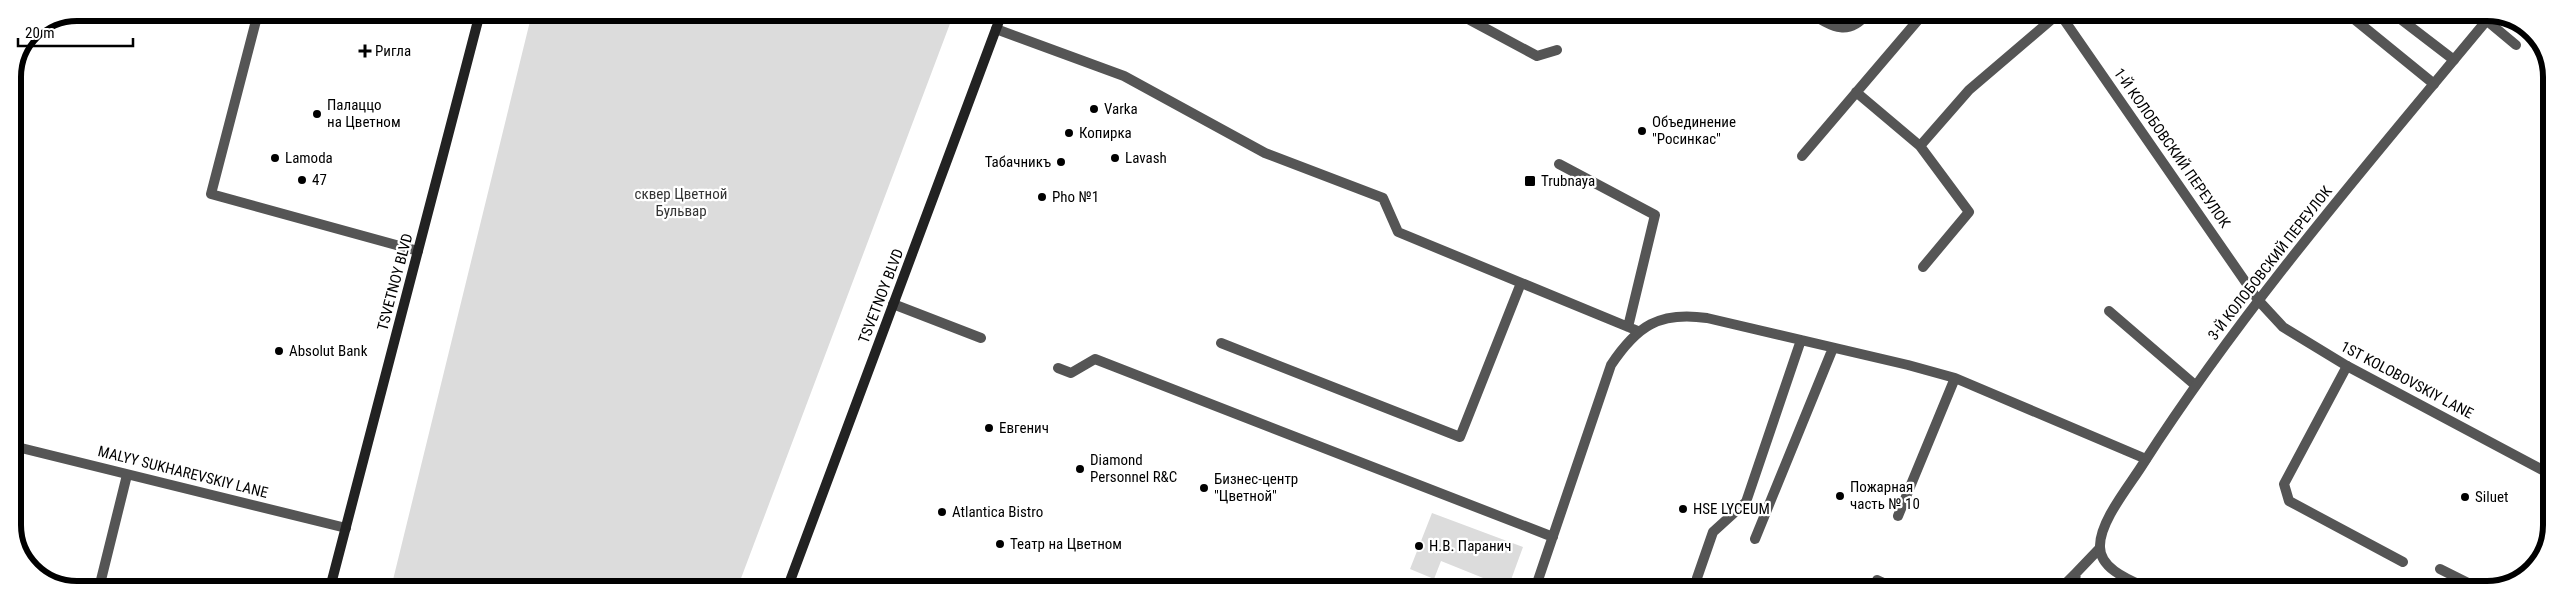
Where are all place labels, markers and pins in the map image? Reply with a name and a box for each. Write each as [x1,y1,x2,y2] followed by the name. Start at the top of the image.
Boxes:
[375,42,411,60] place label: Ригла
[359,45,371,57] marker: Ригла
[327,96,401,131] place label: Палаццо на Цветном
[1104,100,1138,118] place label: Varka
[1088,103,1100,115] marker: Varka
[311,108,323,120] marker: Палаццо на Цветном
[1652,113,1736,148] place label: Объединение "Росинкас"
[1079,124,1132,142] place label: Копирка
[1636,125,1648,137] marker: Объединение "Росинкас"
[1063,127,1075,139] marker: Копирка
[285,149,333,167] place label: Lamoda
[1125,149,1167,167] place label: Lavash
[269,152,281,164] marker: Lamoda
[1109,152,1121,164] marker: Lavash
[985,153,1051,171] place label: Табачникъ
[1055,156,1067,168] marker: Табачникъ
[312,171,327,189] place label: 47
[1541,172,1595,190] place label: Trubnaya
[296,174,308,186] marker: 47
[1523,174,1537,188] marker: Trubnaya
[1052,188,1099,206] place label: Pho №1
[1036,191,1048,203] marker: Pho №1
[289,342,368,360] place label: Absolut Bank
[273,345,285,357] marker: Absolut Bank
[999,419,1049,437] place label: Евгенич
[983,422,995,434] marker: Евгенич
[1090,451,1177,486] place label: Diamond Personnel R&C
[1074,463,1086,475] marker: Diamond Personnel R&C
[1214,470,1298,505] place label: Бизнес-центр "Цветной"
[1850,478,1920,513] place label: Пожарная часть № 10
[1198,482,1210,494] marker: Бизнес-центр "Цветной"
[2475,488,2508,506] place label: Siluet
[1834,490,1846,502] marker: Пожарная часть № 10
[2459,491,2471,503] marker: Siluet
[1693,500,1770,518] place label: HSE LYCEUM
[952,503,1043,521] place label: Atlantica Bistro
[1677,503,1689,515] marker: HSE LYCEUM
[936,506,948,518] marker: Atlantica Bistro
[1010,535,1122,553] place label: Театр на Цветном
[1429,537,1511,555] place label: Н.В. Паранич
[994,538,1006,550] marker: Театр на Цветном
[1413,540,1425,552] marker: Н.В. Паранич

